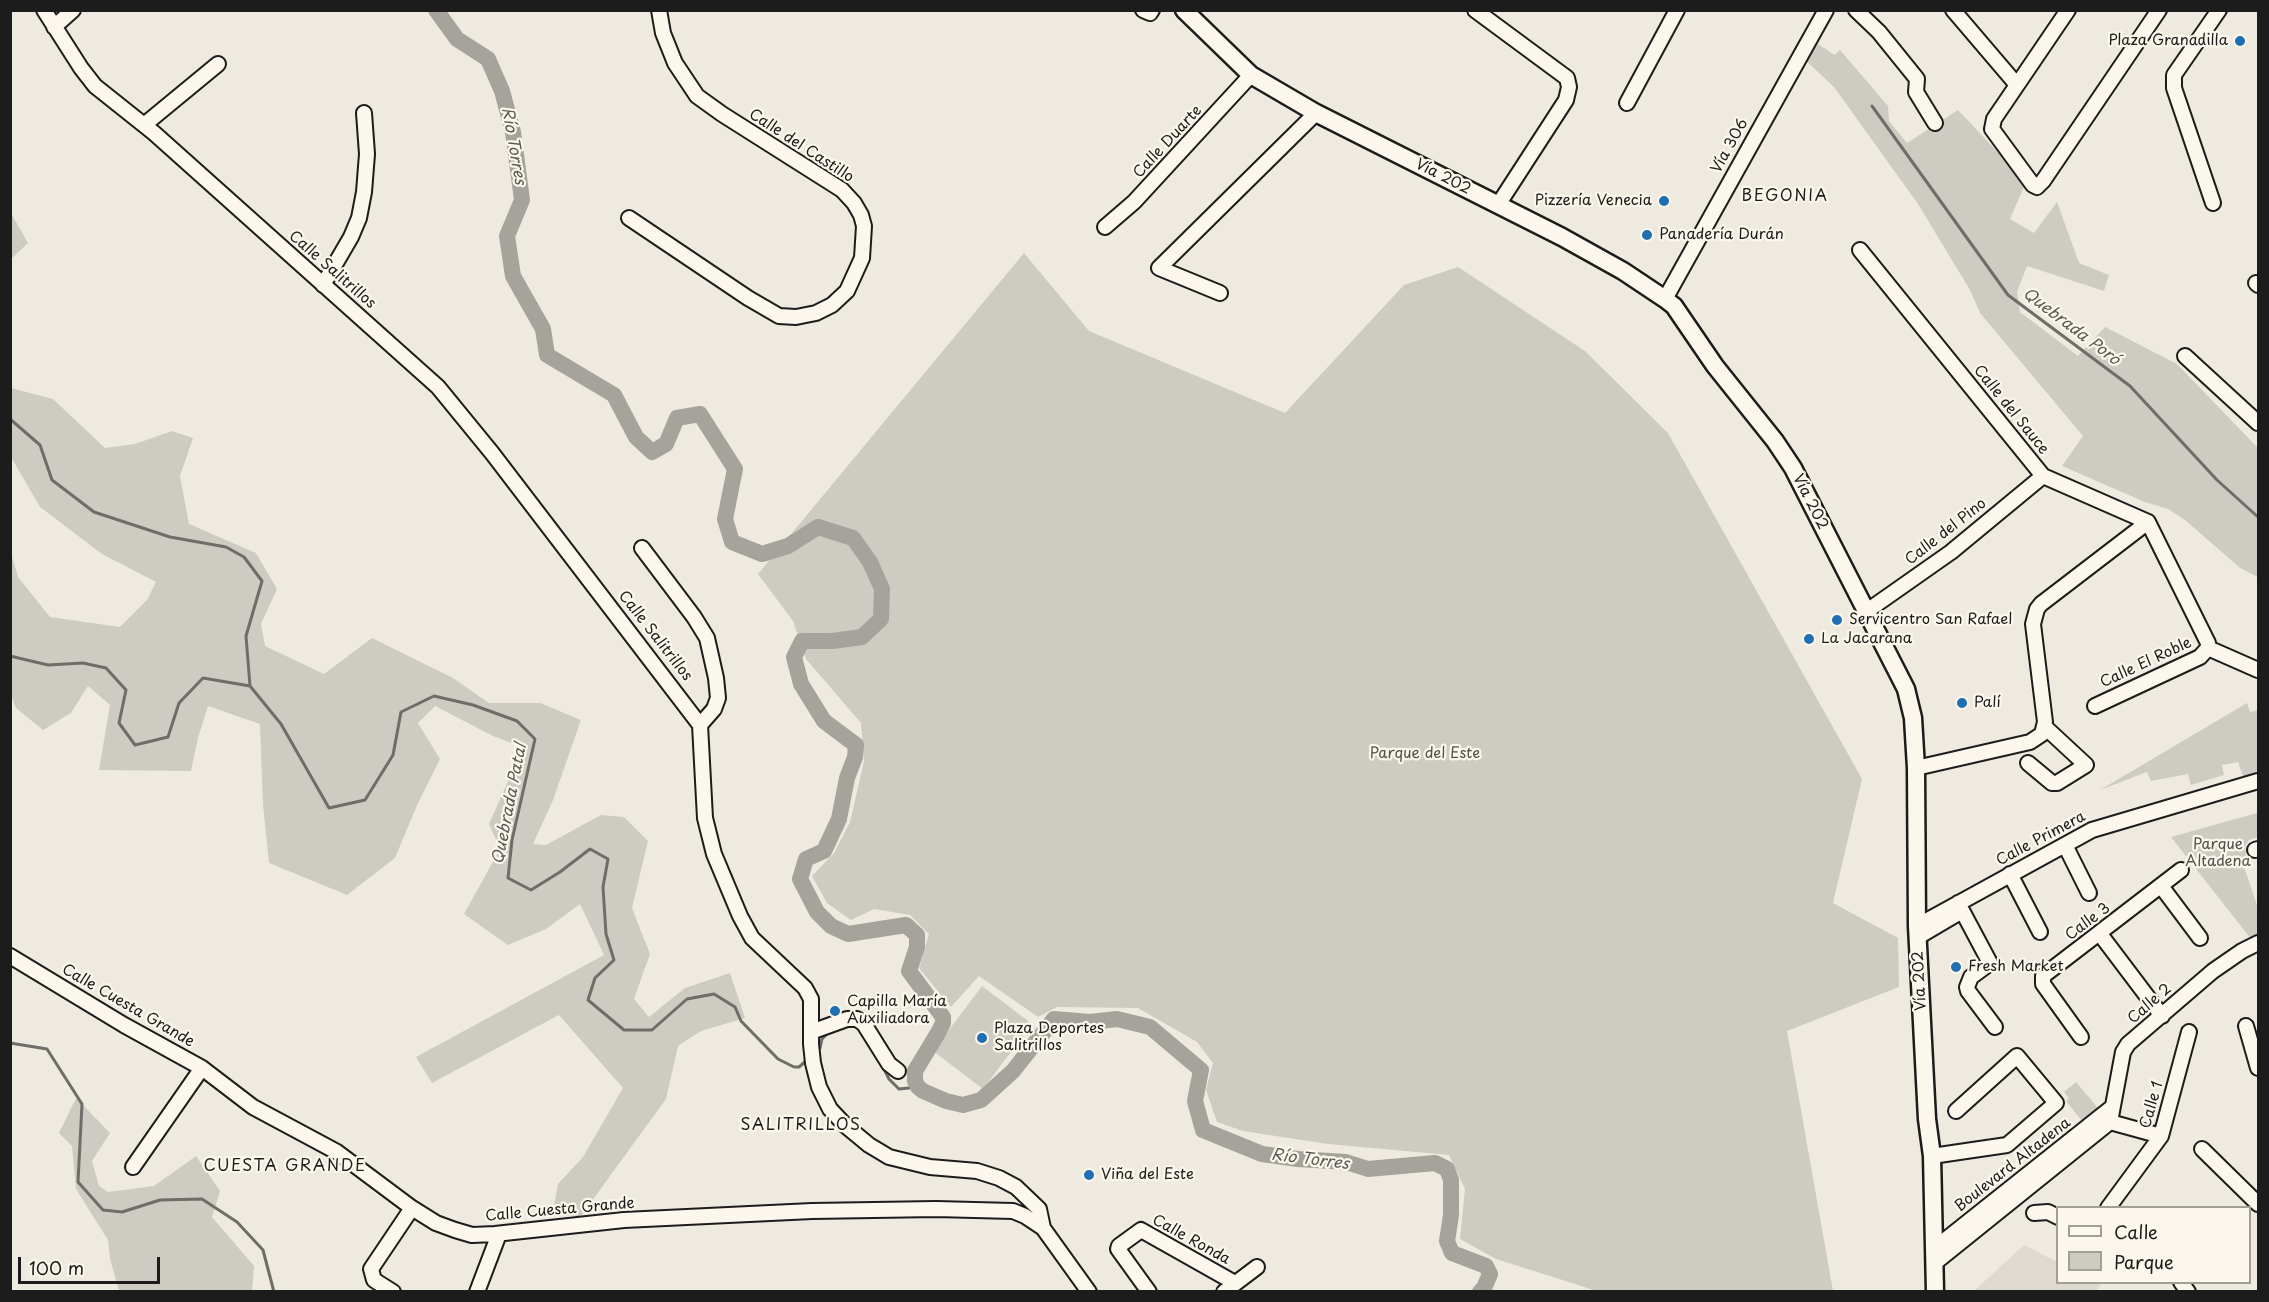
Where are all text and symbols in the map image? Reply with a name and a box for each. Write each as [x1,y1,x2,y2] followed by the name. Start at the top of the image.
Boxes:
[2108,32,2228,50] place label: Plaza Granadilla
[2233,34,2247,48] marker: Plaza Granadilla
[1130,102,1206,182] street label: Calle Duarte
[745,105,857,187] street label: Calle del Castillo
[497,106,529,186] water label: Río Torres
[1708,116,1752,176] street label: Vía 306
[1412,155,1474,199] street label: Vía 202
[1742,187,1828,207] district label: BEGONIA
[1535,192,1652,210] place label: Pizzería Venecia
[1657,194,1671,208] marker: Pizzería Venecia
[1659,226,1784,244] place label: Panadería Durán
[285,227,379,313] street label: Calle Salitrillos
[1640,228,1654,242] marker: Panadería Durán
[2019,284,2123,370] water label: Quebrada Poró
[1970,362,2052,458] street label: Calle del Sauce
[1788,471,1832,533] street label: Vía 202
[1902,495,1990,569] street label: Calle del Pino
[614,587,696,685] street label: Calle Salitrillos
[1849,611,2012,629] place label: Servicentro San Rafael
[1830,613,1844,627] marker: Servicentro San Rafael
[1821,630,1912,648] place label: La Jacarana
[1802,632,1816,646] marker: La Jacarana
[2097,634,2195,692] street label: Calle El Roble
[1974,694,2001,712] place label: Palí
[1955,696,1969,710] marker: Palí
[489,742,531,866] water label: Quebrada Patal
[1370,745,1480,763] park label: Parque del Este
[1993,808,2089,870] street label: Calle Primera
[2185,836,2251,871] park label: Parque Altadena
[2062,899,2114,945] street label: Calle 3
[1909,951,1931,1011] street label: Vía 202
[1968,958,2064,976] place label: Fresh Market
[1949,960,1963,974] marker: Fresh Market
[59,961,197,1051] street label: Calle Cuesta Grande
[2124,980,2176,1028] street label: Calle 2
[847,993,947,1028] place label: Capilla María Auxiliadora
[828,1004,842,1018] marker: Capilla María Auxiliadora
[994,1020,1104,1055] place label: Plaza Deportes Salitrillos
[975,1031,989,1045] marker: Plaza Deportes Salitrillos
[2137,1079,2167,1131] street label: Calle 1
[1952,1114,2074,1216] street label: Boulevard Altadena
[741,1116,861,1136] district label: SALITRILLOS
[1270,1146,1350,1174] water label: Río Torres
[204,1157,366,1177] district label: CUESTA GRANDE
[1101,1166,1194,1184] place label: Viña del Este
[1082,1168,1096,1182] marker: Viña del Este
[485,1195,635,1225] street label: Calle Cuesta Grande
[2056,1206,2251,1284] legend
[1149,1211,1233,1269] street label: Calle Ronda
[2114,1218,2158,1245] text: Calle
[21,1245,164,1283] scale bar
[2114,1248,2174,1275] text: Parque
[29,1254,84,1281] text: 100 m

